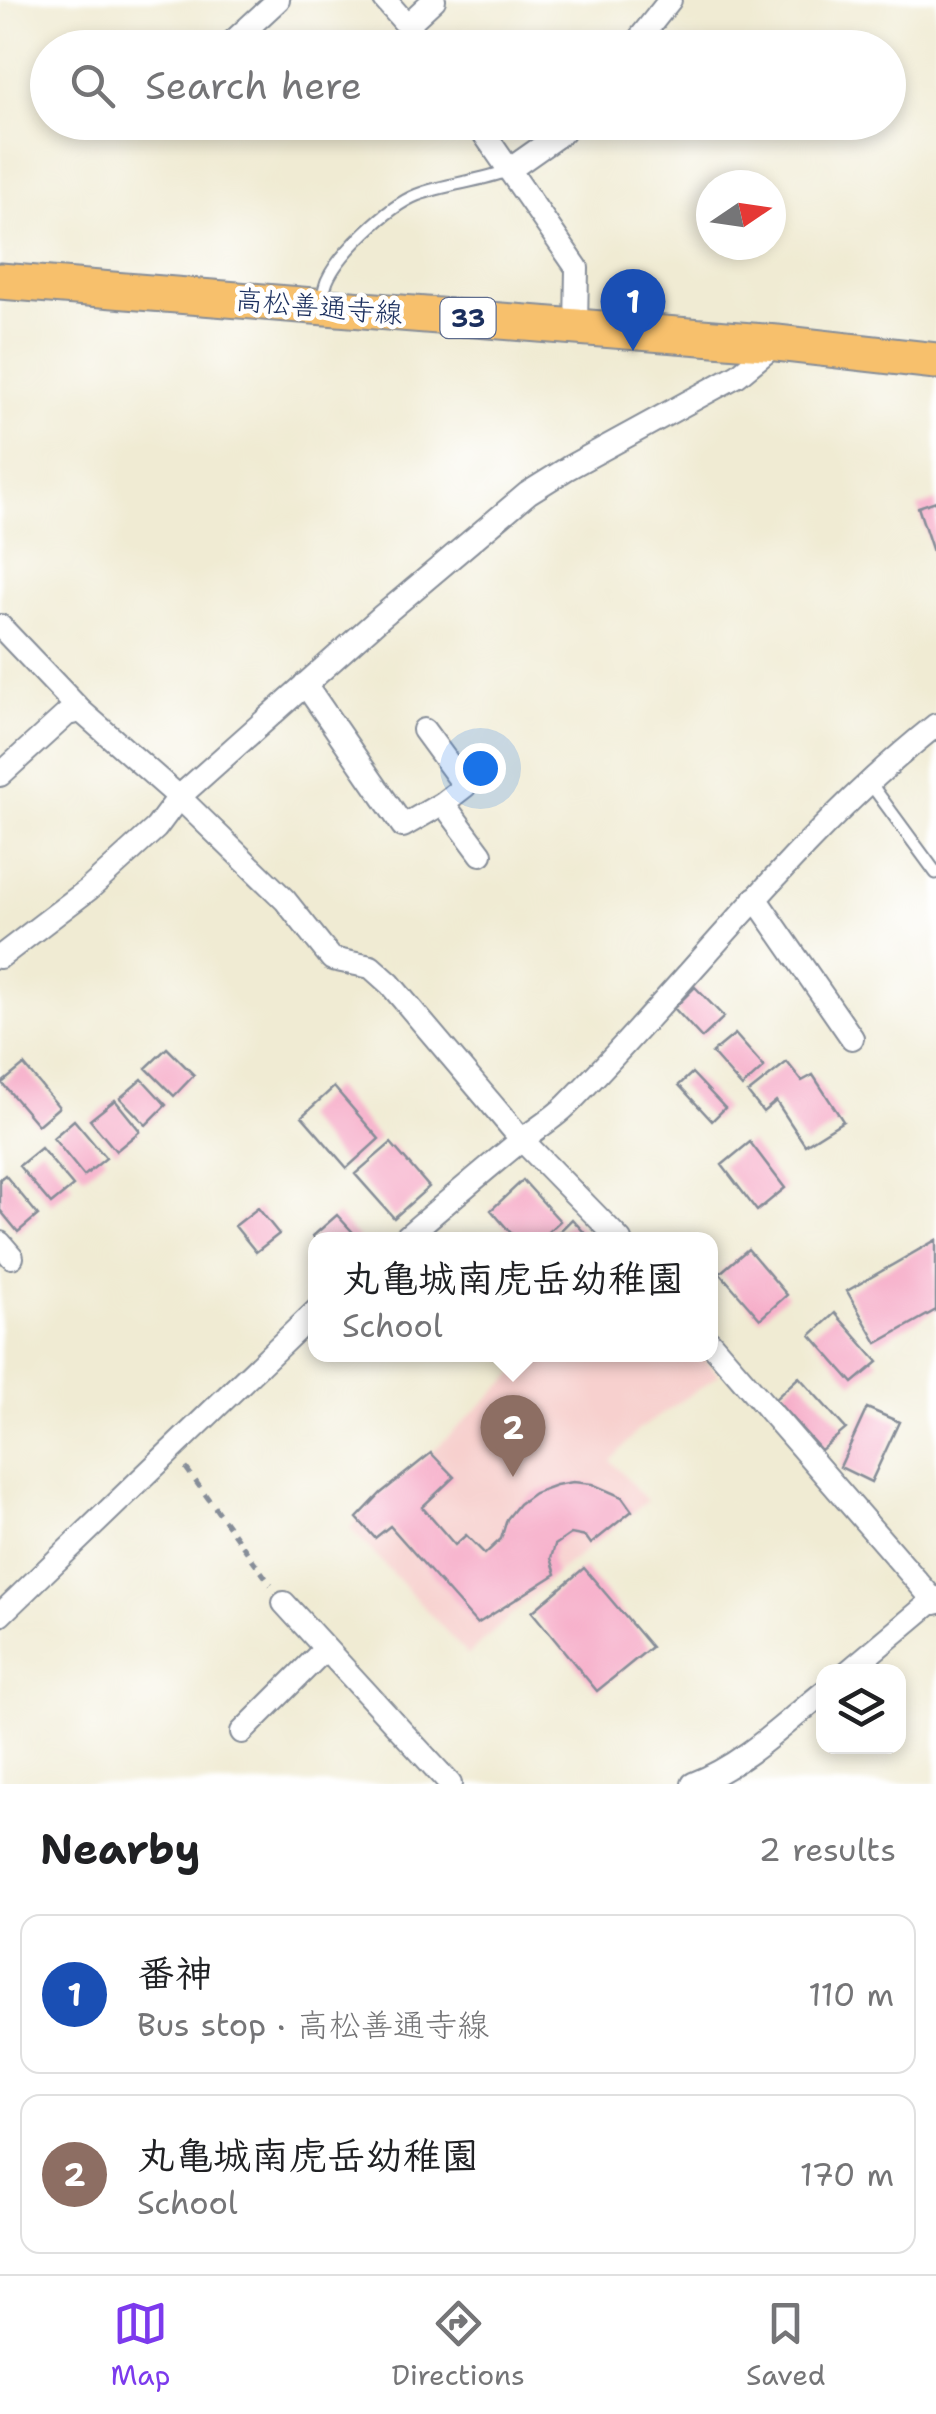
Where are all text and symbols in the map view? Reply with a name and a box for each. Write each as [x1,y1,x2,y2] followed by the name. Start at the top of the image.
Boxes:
[30,30,906,140] search box
[65,58,120,113] icon: search
[145,60,362,111] text: Search here
[696,170,786,260] north arrow
[600,268,666,351] pin: 1
[234,280,404,332] street label: 高松善通寺線
[440,298,496,338] road number: 33
[455,743,506,794] your location
[308,1232,718,1362] popup
[342,1253,684,1304] text: 丸亀城南虎岳幼稚園
[342,1304,443,1347] text: School
[480,1394,546,1477] pin: 2
[816,1664,906,1754] map controls
[816,1664,906,1754] button: layers
[40,1821,200,1877] text: Nearby
[759,1828,896,1871] text: 2 results
[137,1948,213,1999] text: 番神
[67,1973,82,2016] text: 1
[808,1973,894,2016] text: 110 m
[137,2003,489,2046] text: Bus stop · 高松善通寺線
[137,2130,479,2181] text: 丸亀城南虎岳幼稚園
[63,2153,86,2196] text: 2
[800,2153,894,2196] text: 170 m
[137,2181,238,2224] text: School
[111,2296,170,2394] tab: Map
[391,2296,525,2394] tab: Directions
[746,2296,825,2394] tab: Saved

